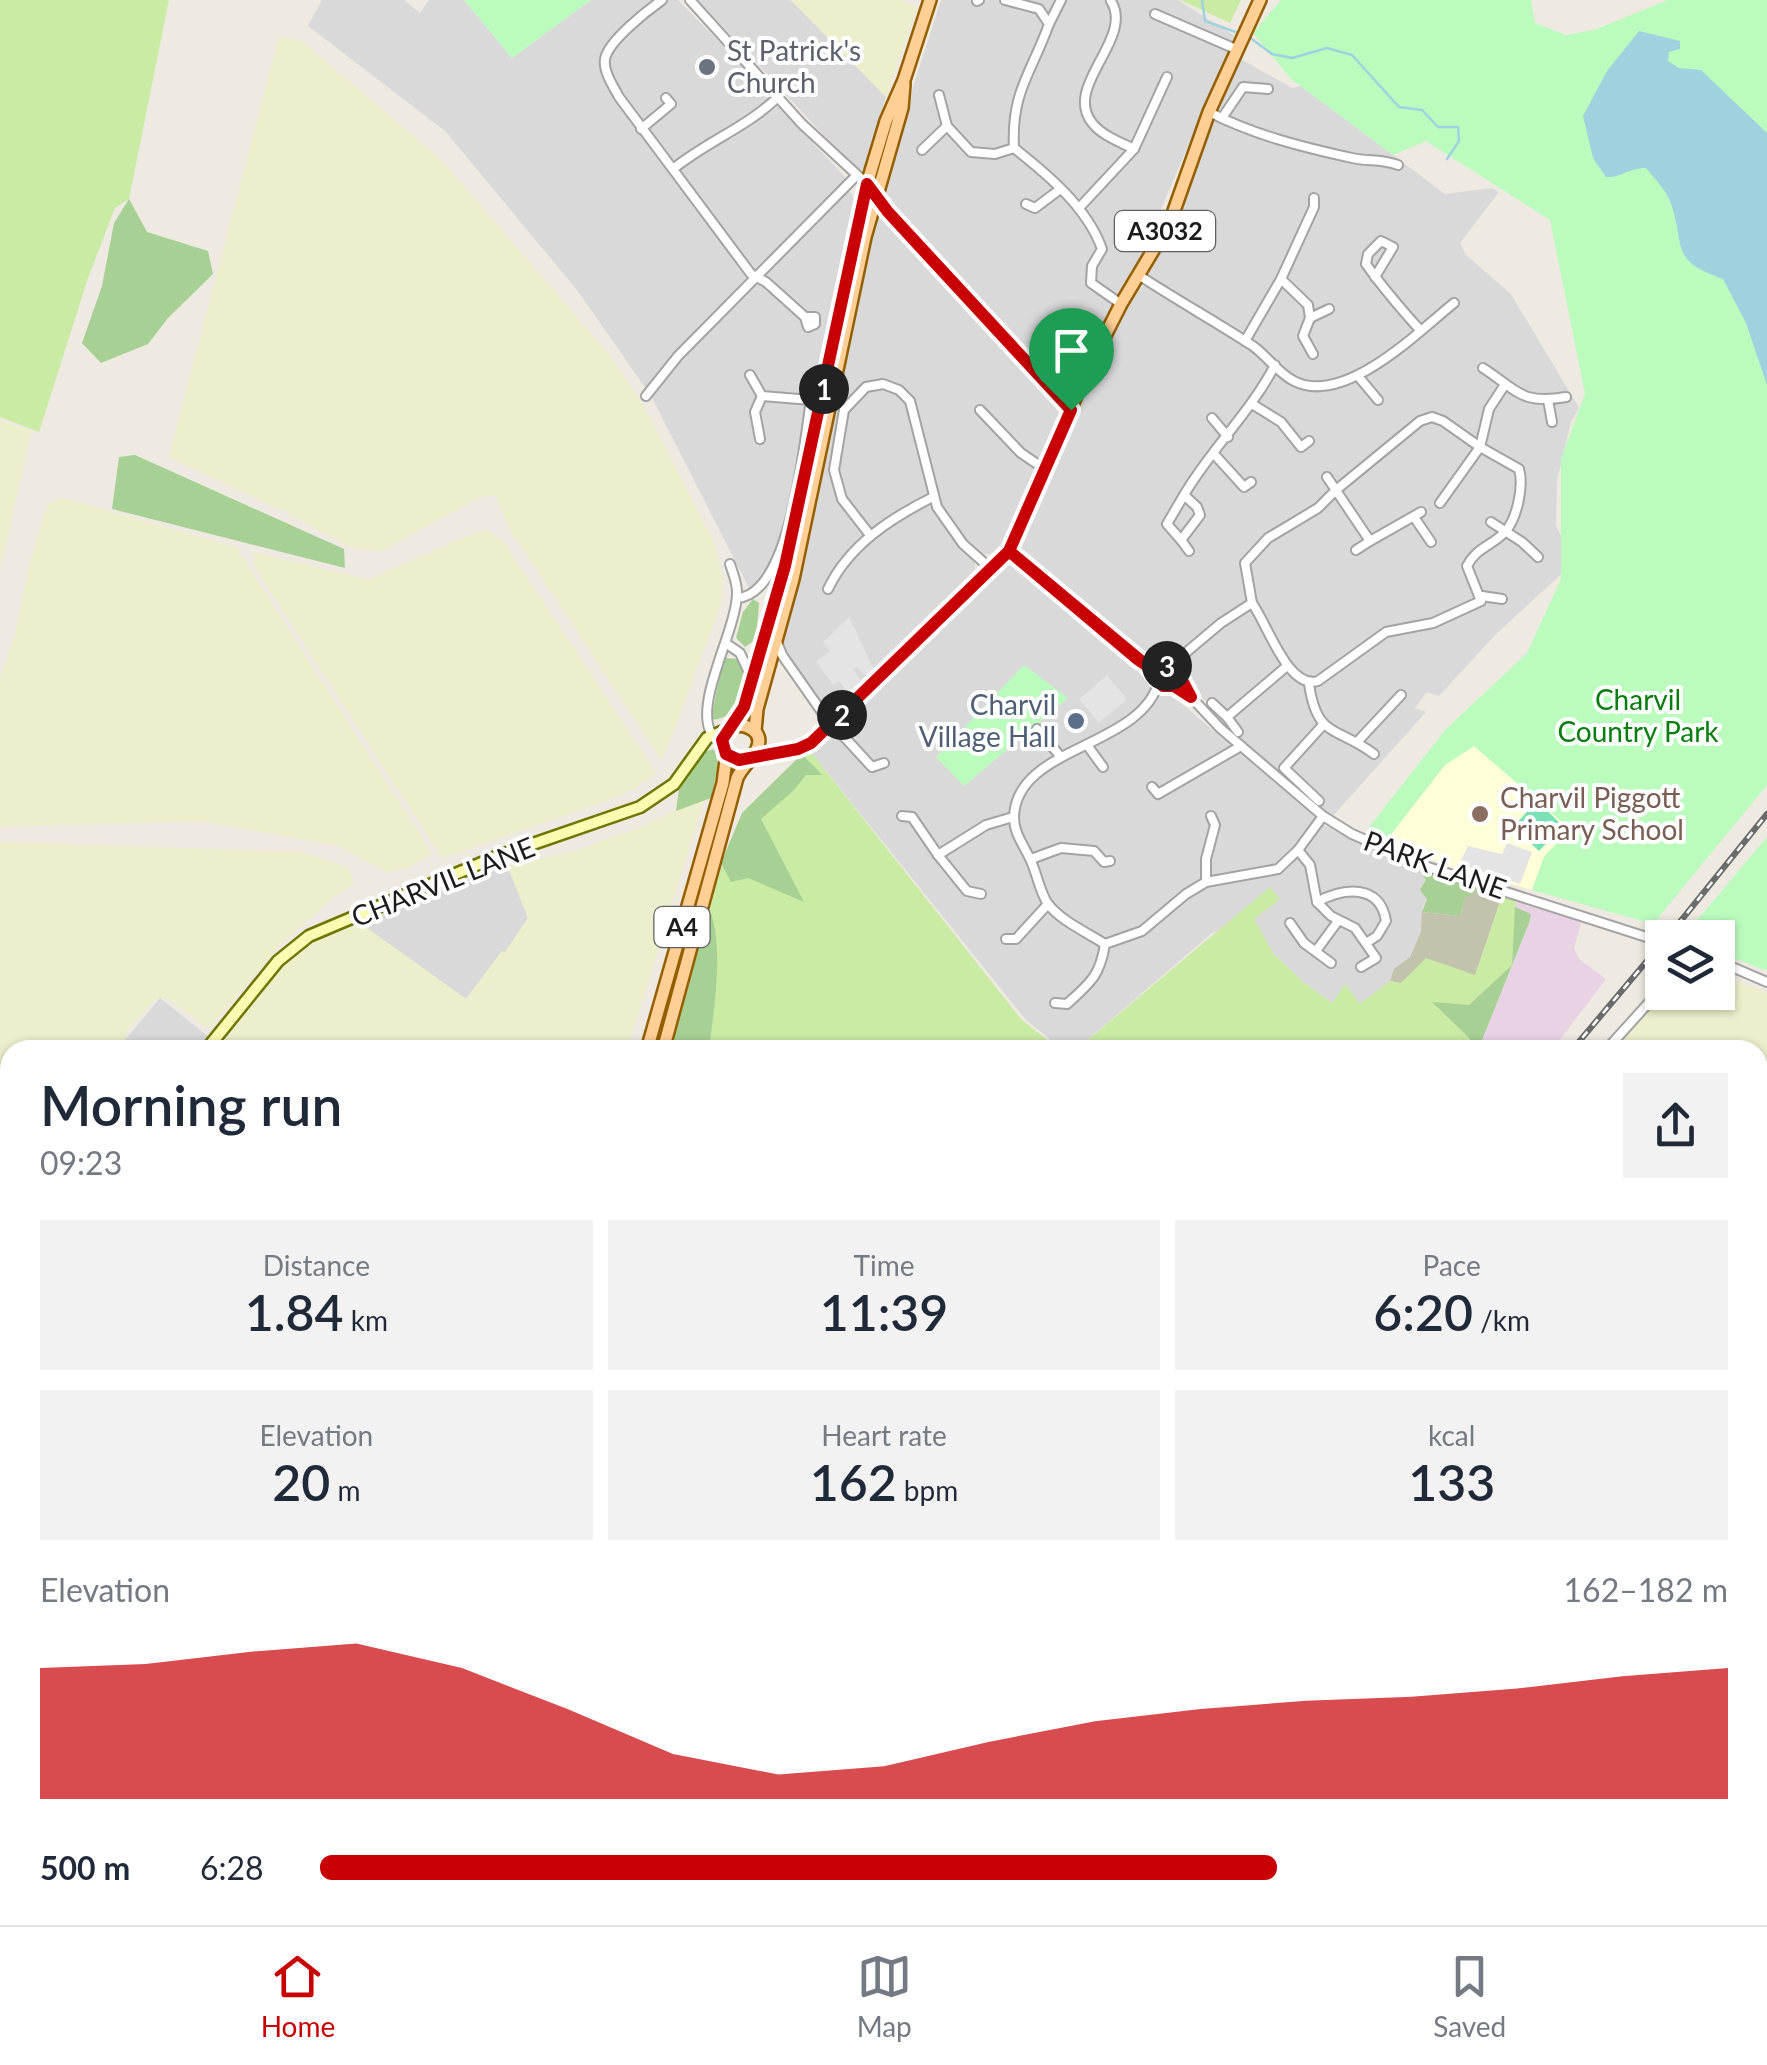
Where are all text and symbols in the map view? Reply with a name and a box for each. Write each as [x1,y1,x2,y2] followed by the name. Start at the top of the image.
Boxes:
[727,33,861,99] place label: St Patrick's Church
[696,56,718,78] marker: St Patrick's Church
[1115,211,1215,251] road number: A3032
[1029,308,1114,411] pin
[1044,323,1099,378] icon: arrive
[799,364,849,414] pin: 1
[816,372,832,406] text: 1
[1142,641,1192,691] pin: 3
[1159,649,1175,683] text: 3
[1557,682,1719,748] park label: Charvil Country Park
[919,687,1056,753] place label: Charvil Village Hall
[817,690,867,740] pin: 2
[834,698,850,732] text: 2
[1065,710,1087,732] marker: Charvil Village Hall
[1500,780,1684,846] place label: Charvil Piggott Primary School
[1469,803,1491,825] marker: Charvil Piggott Primary School
[1360,823,1511,905] street label: PARK LANE
[346,829,539,933] street label: CHARVIL LANE
[654,907,710,947] road number: A4
[1645,920,1735,1010] map controls
[1645,920,1735,1010] button: layers
[40,1072,342,1138] text: Morning run
[1623,1073,1728,1178] button: share
[40,1143,122,1182] text: 09:23
[263,1248,370,1282] text: Distance
[854,1248,914,1282] text: Time
[1423,1248,1481,1282] text: Pace
[245,1282,344,1342] text: 1.84
[820,1282,948,1342] text: 11:39
[1373,1282,1473,1342] text: 6:20
[344,1303,388,1337] text: km
[1473,1303,1530,1337] text: /km
[259,1418,373,1452] text: Elevation
[821,1418,947,1452] text: Heart rate
[1428,1418,1475,1452] text: kcal
[272,1452,330,1512] text: 20
[810,1452,897,1512] text: 162
[1408,1452,1495,1512] text: 133
[330,1473,360,1507] text: m
[897,1473,958,1507] text: bpm
[40,1570,170,1609] text: Elevation
[1564,1570,1728,1609] text: 162–182 m
[40,1848,130,1887] text: 500 m
[200,1848,264,1887] text: 6:28
[261,1949,335,2043] tab: Home
[857,1949,912,2043] tab: Map
[1433,1949,1506,2043] tab: Saved

